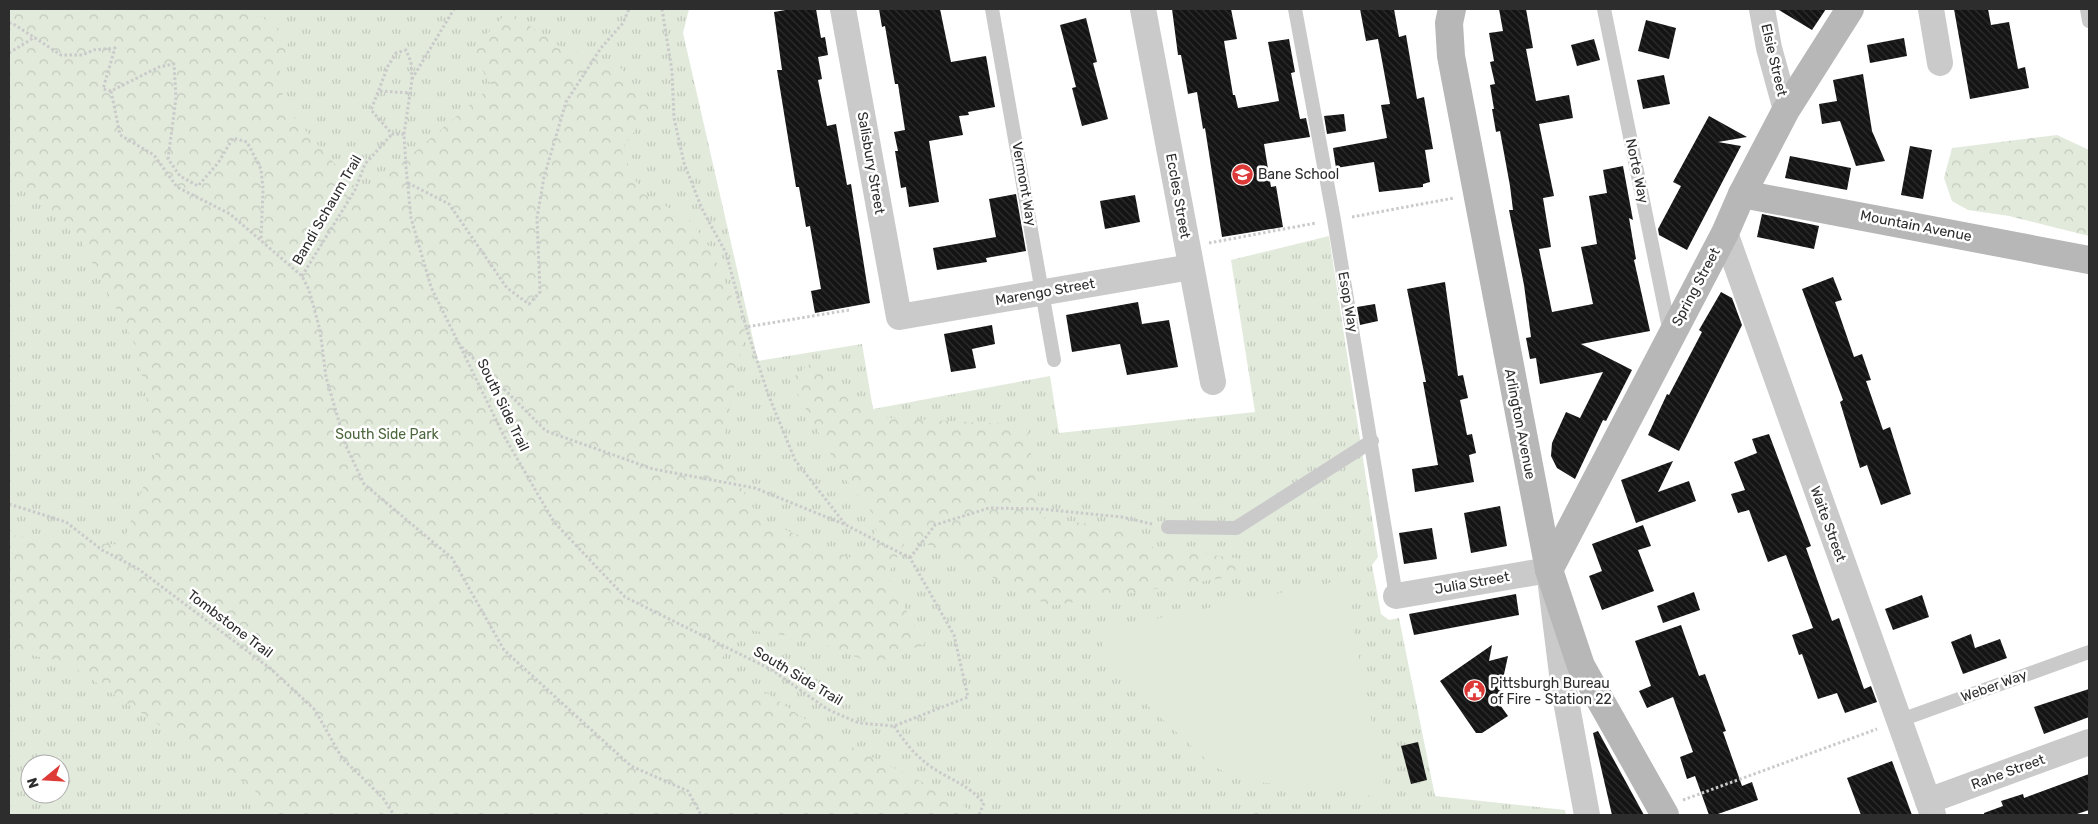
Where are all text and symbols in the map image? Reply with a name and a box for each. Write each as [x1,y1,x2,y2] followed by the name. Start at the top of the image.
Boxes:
[1757,22,1791,99] street label: Elsie Street
[854,110,888,216] street label: Salisbury Street
[1622,137,1652,205] street label: Norte Way
[1008,140,1040,228] street label: Vermont Way
[289,152,365,268] street label: Bandi Schaum Trail
[1162,152,1194,240] street label: Eccles Street
[1230,162,1254,186] school or university icon: Bane School
[1258,166,1339,183] place label: Bane School
[1859,207,1973,245] street label: Mountain Avenue
[1668,244,1724,329] street label: Spring Street
[1334,270,1362,334] street label: Esop Way
[994,275,1097,309] street label: Marengo Street
[473,356,533,454] street label: South Side Trail
[1501,367,1539,481] street label: Arlington Avenue
[335,426,439,443] park label: South Side Park
[1806,484,1850,565] street label: Waite Street
[1433,568,1511,598] street label: Julia Street
[184,586,276,662] street label: Tombstone Trail
[750,643,846,709] street label: South Side Trail
[1959,666,2030,706] street label: Weber Way
[1490,675,1612,708] place label: Pittsburgh Bureau of Fire - Station 22
[1462,679,1486,703] public building icon: Pittsburgh Bureau of Fire - Station 22
[1969,751,2048,793] street label: Rahe Street
[20,754,70,804] north arrow
[23,775,43,790] text: N

